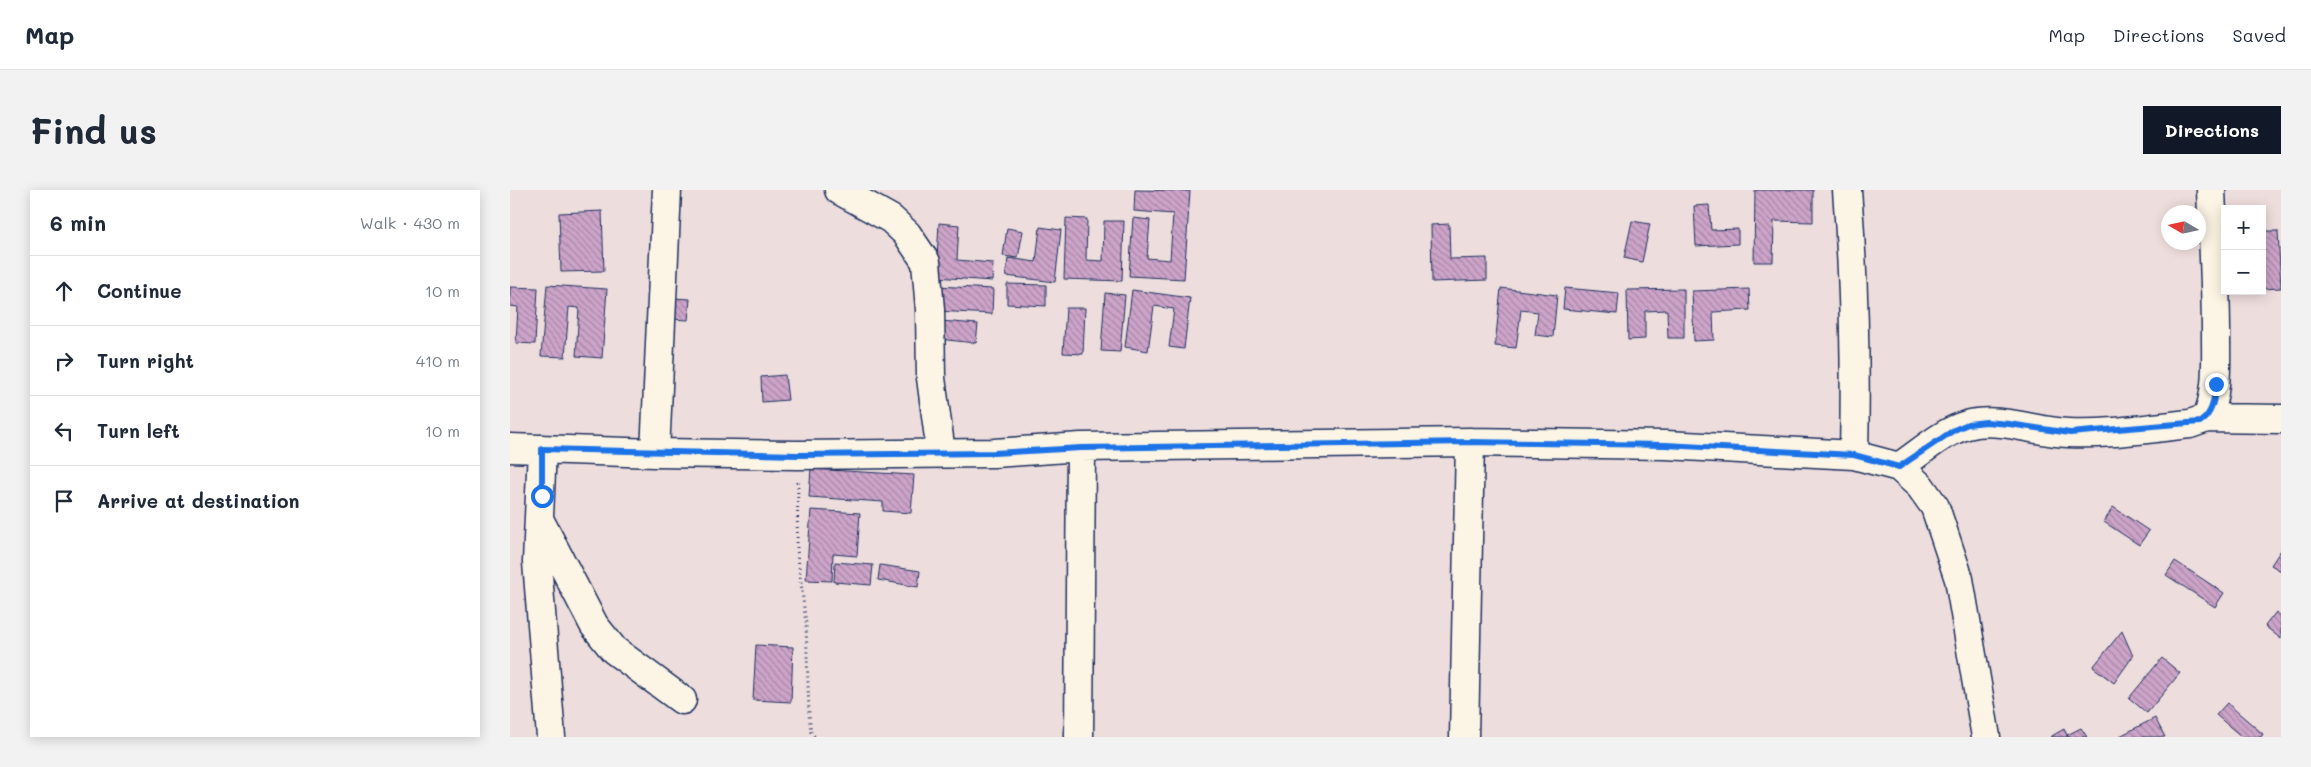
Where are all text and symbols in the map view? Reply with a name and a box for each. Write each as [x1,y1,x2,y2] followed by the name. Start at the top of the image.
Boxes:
[25,19,74,50] text: Map
[2048,23,2085,47] text: Map
[2113,23,2205,47] text: Directions
[2233,23,2286,47] text: Saved
[2143,106,2281,154] button: Directions
[30,107,157,153] text: Find us
[2161,205,2206,250] north arrow
[2221,205,2266,295] map controls
[2221,205,2266,250] button: +
[50,209,106,236] text: 6 min
[360,212,460,233] text: Walk · 430 m
[2221,250,2266,295] button: −
[50,277,78,305] icon: ahead
[97,278,182,303] text: Continue
[425,280,460,301] text: 10 m
[50,347,78,375] icon: right
[97,348,194,373] text: Turn right
[416,350,460,371] text: 410 m
[2205,373,2228,396] route end
[50,417,78,445] icon: left
[97,418,180,443] text: Turn left
[425,420,460,441] text: 10 m
[531,485,554,508] route start
[50,487,78,515] icon: arrive
[97,488,300,513] text: Arrive at destination

